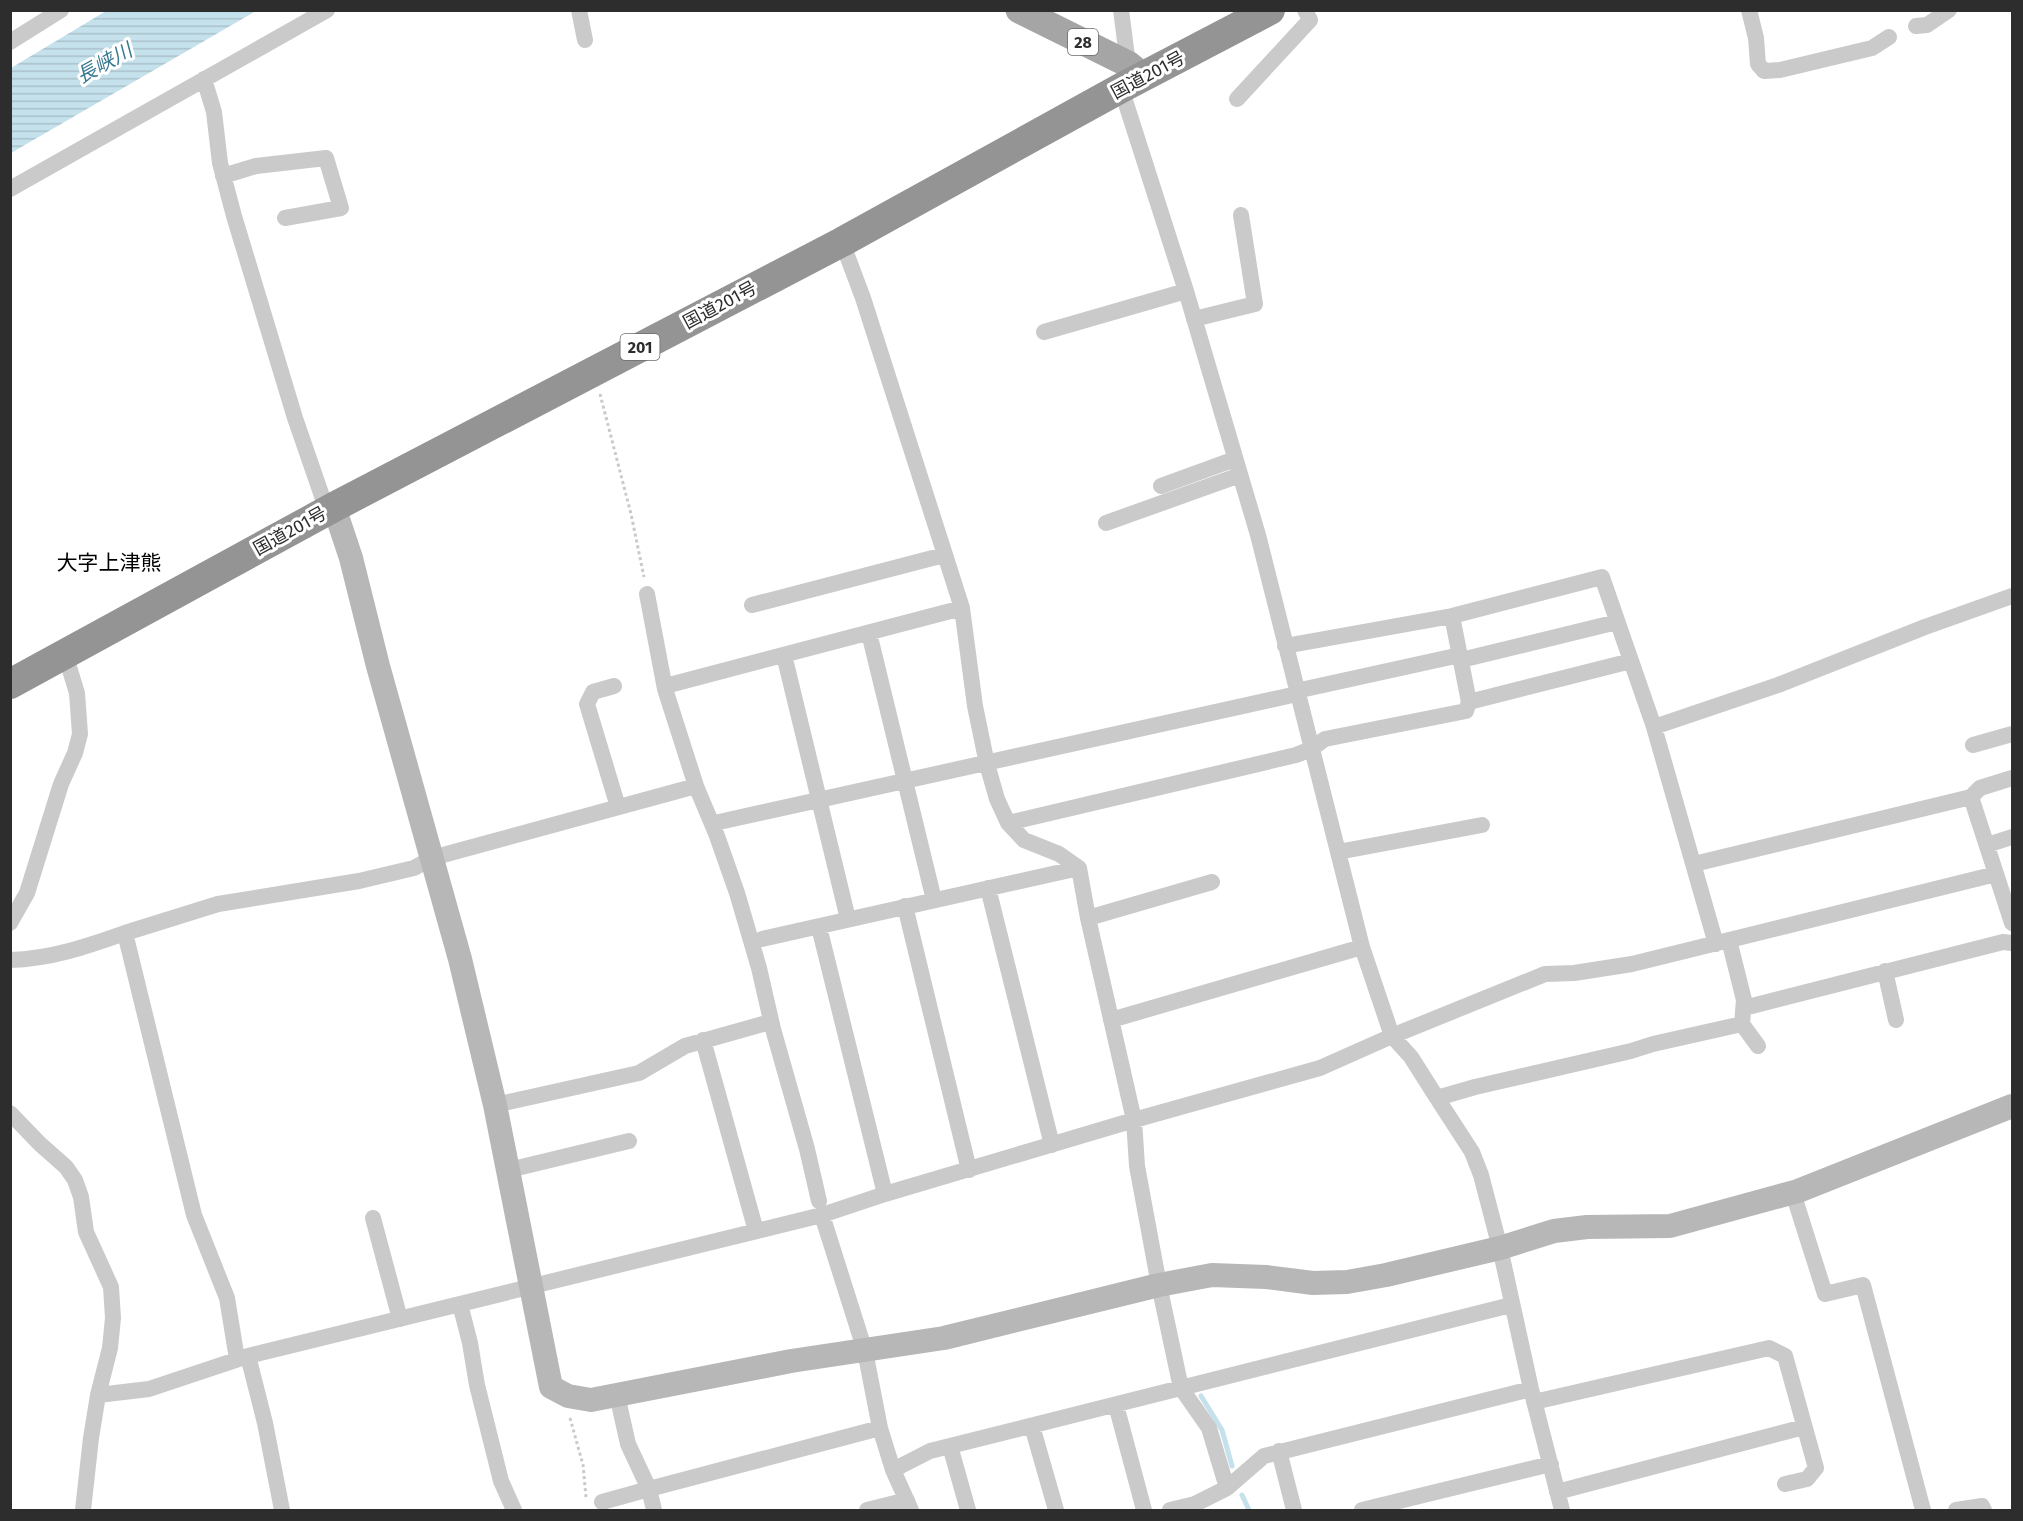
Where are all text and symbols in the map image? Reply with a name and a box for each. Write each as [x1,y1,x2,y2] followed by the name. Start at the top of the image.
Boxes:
[1068,29,1098,55] road number: 28
[72,37,138,88] water label: 長峡川
[1107,46,1189,104] street label: 国道201号
[679,276,761,334] street label: 国道201号
[620,334,660,360] road number: 201
[250,502,330,560] street label: 国道201号
[57,550,162,576] district label: 大字上津熊

